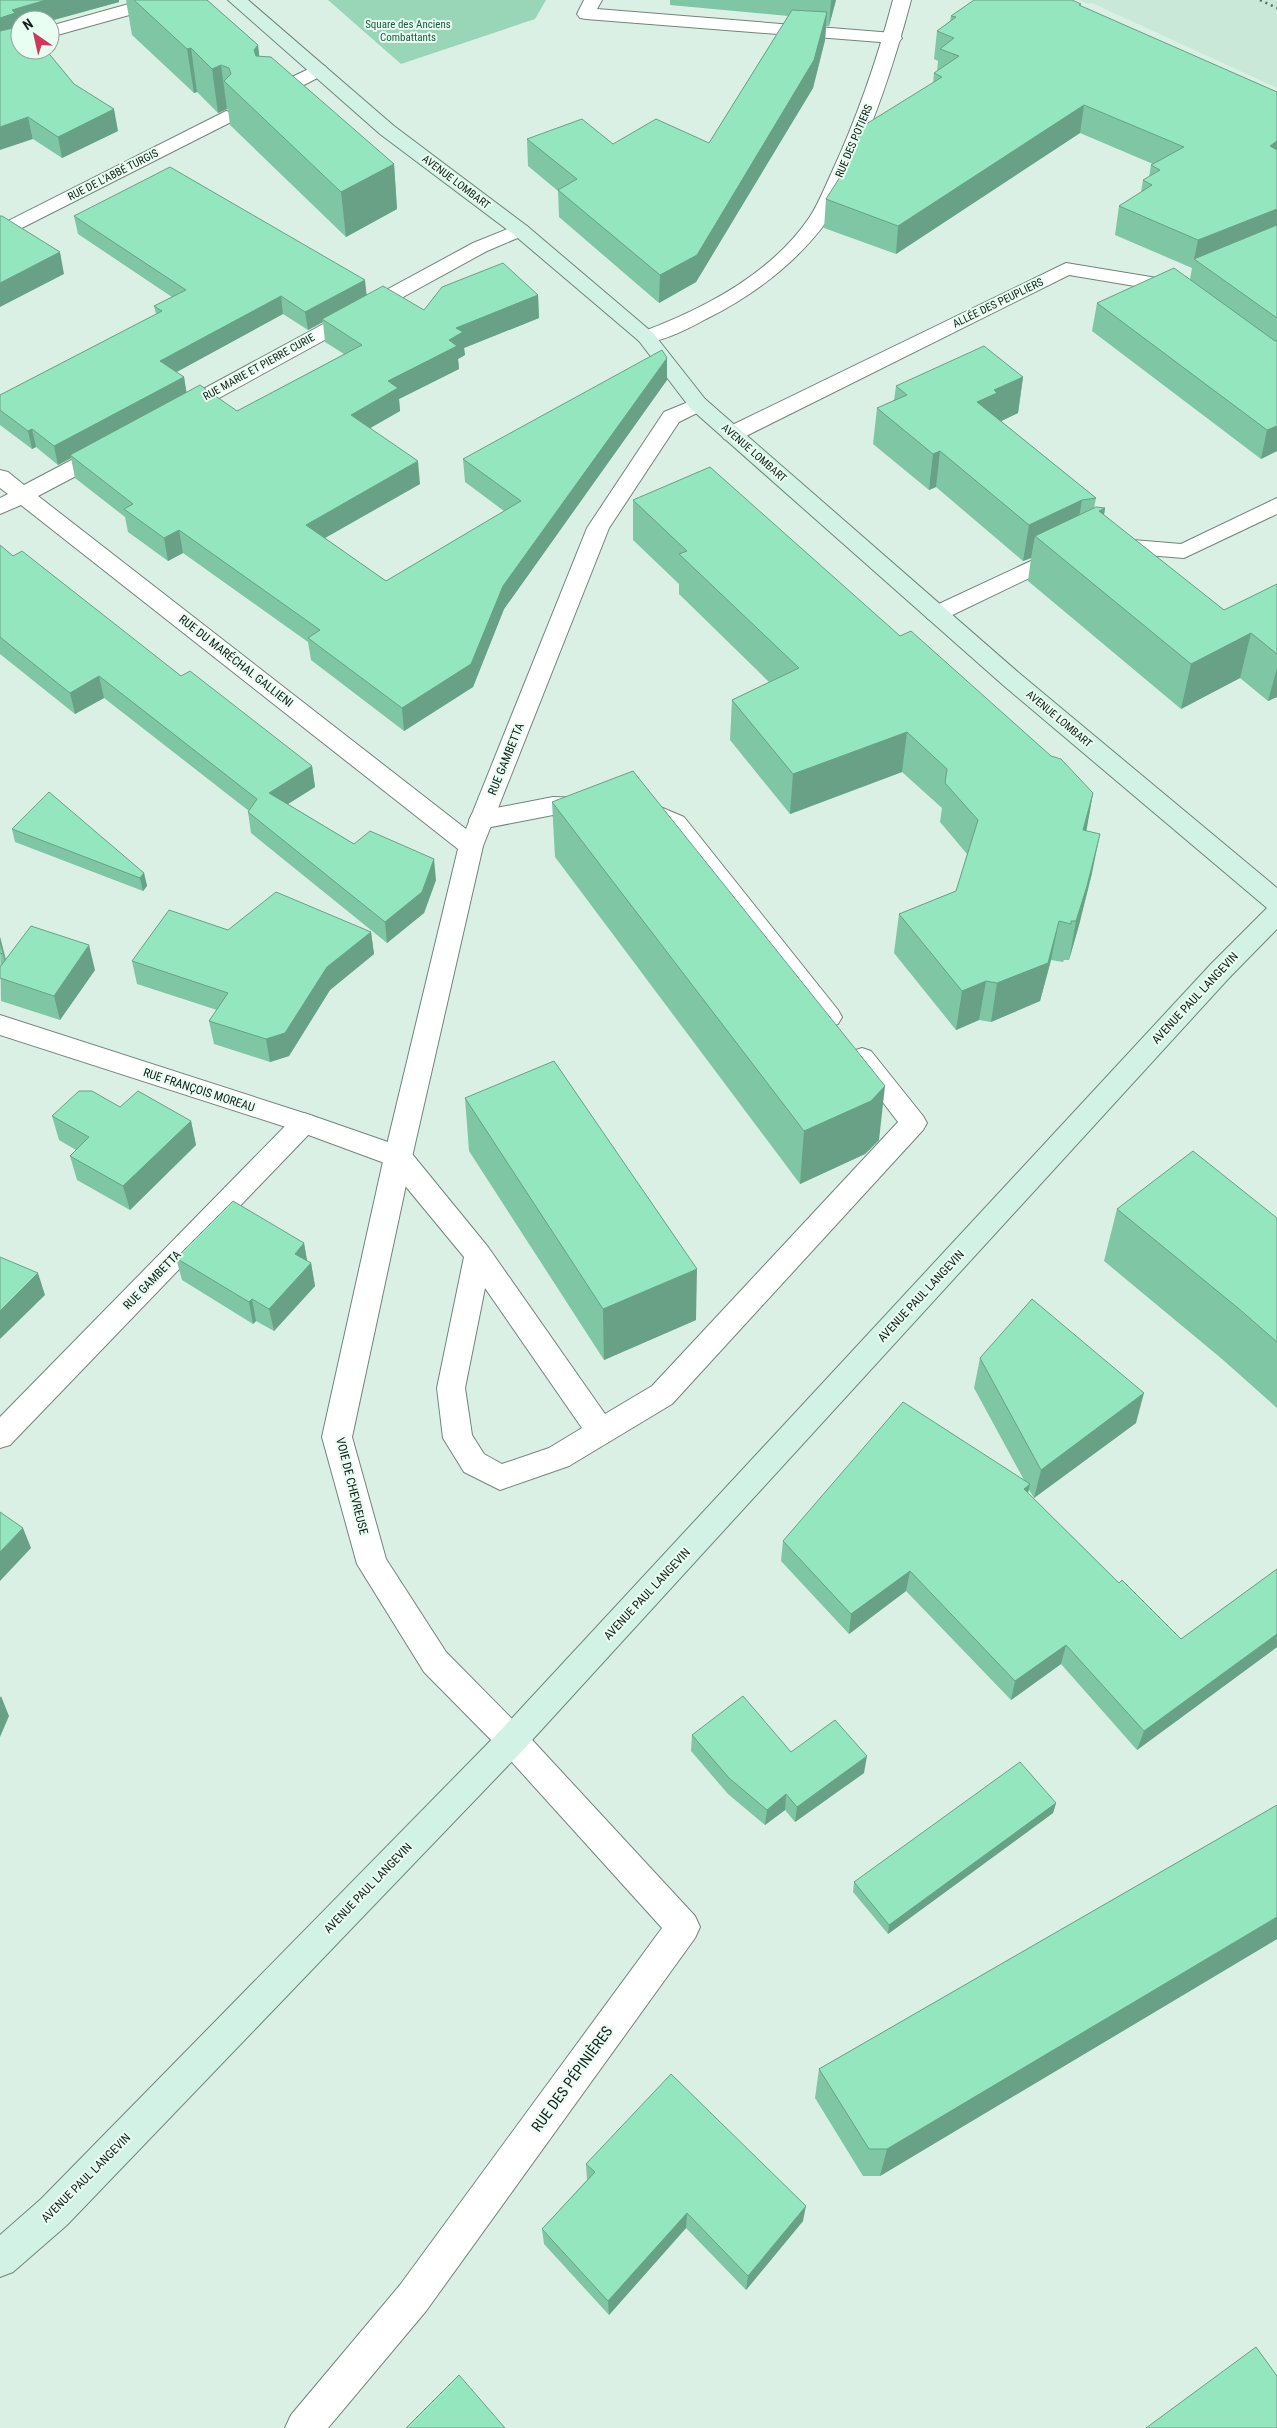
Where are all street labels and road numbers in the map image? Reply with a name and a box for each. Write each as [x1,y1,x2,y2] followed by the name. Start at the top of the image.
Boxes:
[833,102,875,179] street label: RUE DES POTIERS
[66,146,161,203] street label: RUE DE L'ABBÉ TURGIS
[419,152,493,212] street label: AVENUE LOMBART
[951,275,1046,331] street label: ALLÉE DES PEUPLIERS
[201,331,317,403] street label: RUE MARIE ET PIERRE CURIE
[719,421,789,485] street label: AVENUE LOMBART
[176,611,297,710] street label: RUE DU MARÉCHAL GALLIENI
[1023,688,1095,750] street label: AVENUE LOMBART
[485,721,527,797] street label: RUE GAMBETTA
[1149,949,1241,1047] street label: AVENUE PAUL LANGEVIN
[141,1065,257,1115] street label: RUE FRANÇOIS MOREAU
[875,1247,967,1345] street label: AVENUE PAUL LANGEVIN
[120,1248,184,1312] street label: RUE GAMBETTA
[333,1436,371,1536] street label: VOIE DE CHEVREUSE
[601,1545,693,1643] street label: AVENUE PAUL LANGEVIN
[321,1840,415,1936] street label: AVENUE PAUL LANGEVIN
[528,2023,616,2135] street label: RUE DES PÉPINIÈRES
[39,2131,133,2225] street label: AVENUE PAUL LANGEVIN

